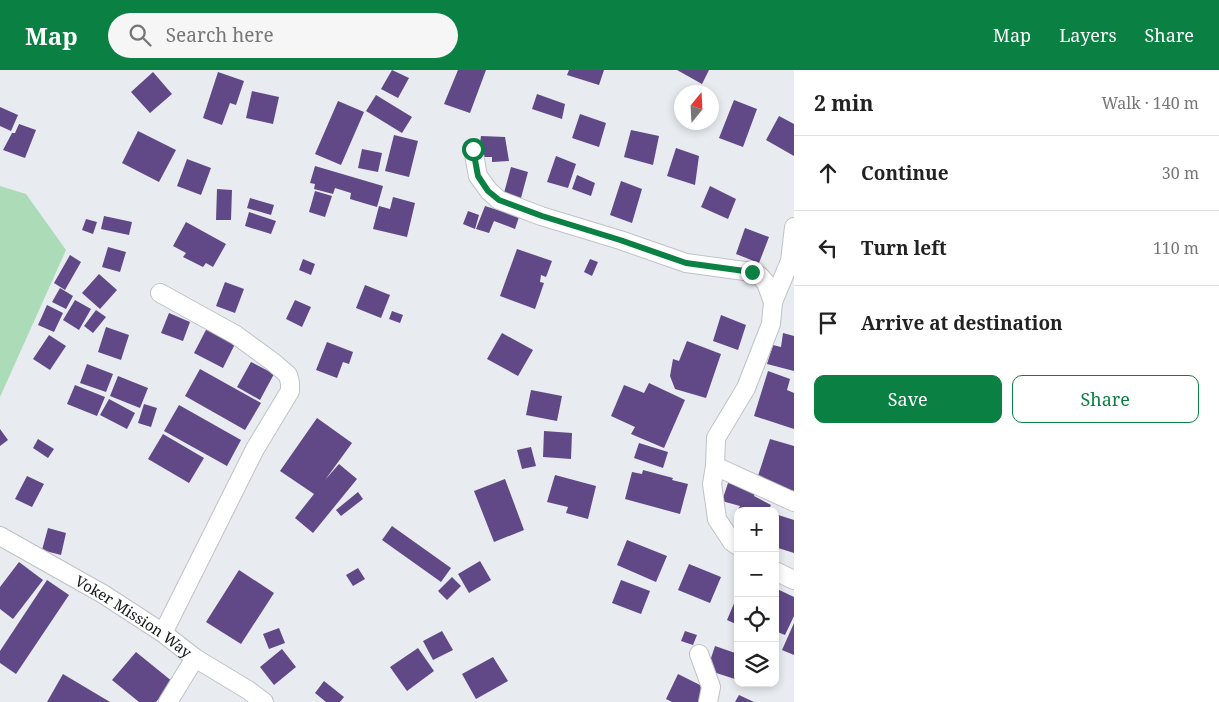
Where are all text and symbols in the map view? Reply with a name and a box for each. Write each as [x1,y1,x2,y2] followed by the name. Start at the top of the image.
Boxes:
[108,13,458,58] search box
[25,19,78,52] text: Map
[126,21,154,49] icon: search
[166,22,274,48] text: Search here
[993,23,1031,47] text: Map
[1059,23,1117,47] text: Layers
[1145,23,1194,47] text: Share
[674,85,719,130] north arrow
[814,89,873,117] text: 2 min
[1102,92,1199,114] text: Walk · 140 m
[462,138,485,161] route start
[814,159,842,187] icon: ahead
[861,160,949,186] text: Continue
[1162,162,1199,184] text: 30 m
[814,234,842,262] icon: left
[861,235,947,261] text: Turn left
[1153,237,1199,259] text: 110 m
[741,261,764,284] route end
[814,309,842,337] icon: arrive
[861,310,1063,336] text: Arrive at destination
[814,375,1002,423] button: Save
[1012,375,1199,423] button: Share
[734,507,779,687] map controls
[734,507,779,552] button: +
[734,552,779,597] button: −
[72,570,197,662] street label: Voker Mission Way
[734,597,779,642] button: locate
[734,642,779,687] button: layers

